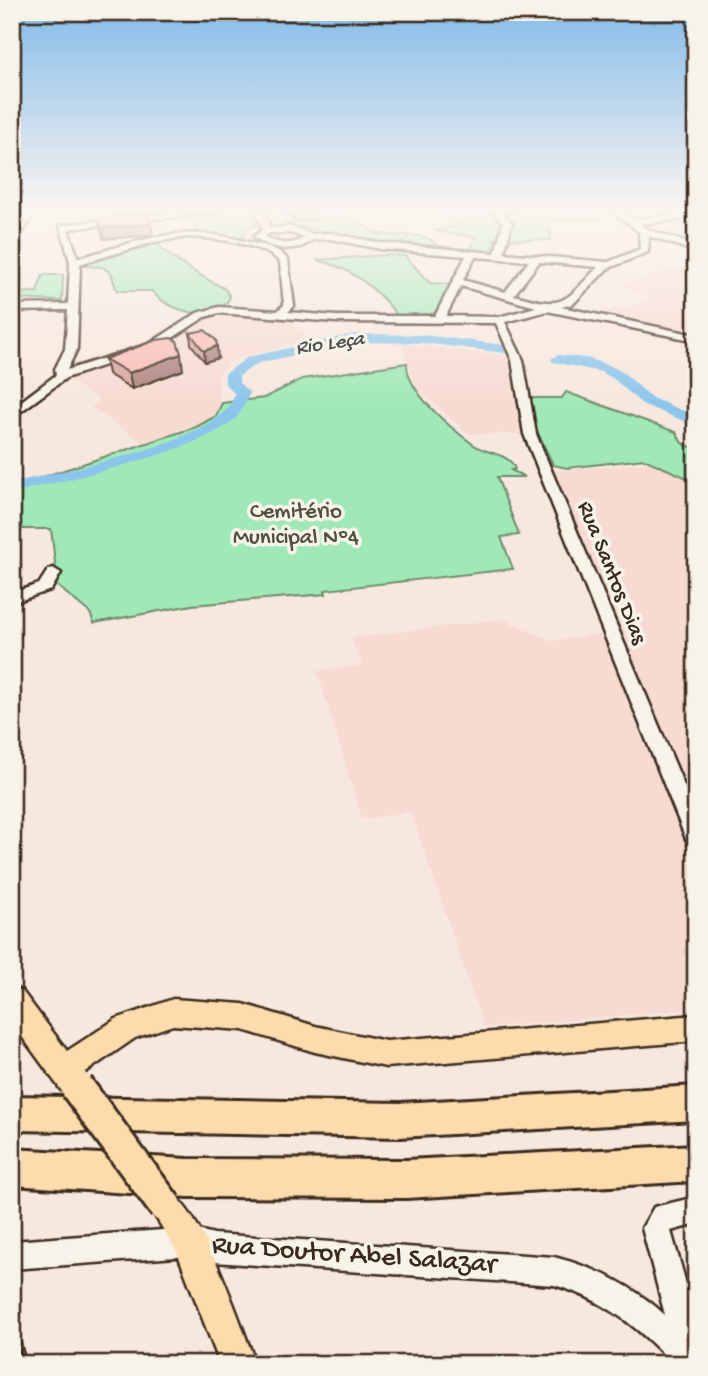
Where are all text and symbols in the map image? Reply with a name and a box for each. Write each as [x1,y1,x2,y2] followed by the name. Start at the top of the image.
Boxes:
[294,328,367,362] water label: Rio Leça
[570,498,652,649] street label: Rua Santos Dias
[233,499,359,552] park label: Cemitério Municipal Nº4
[211,1230,499,1283] street label: Rua Doutor Abel Salazar

